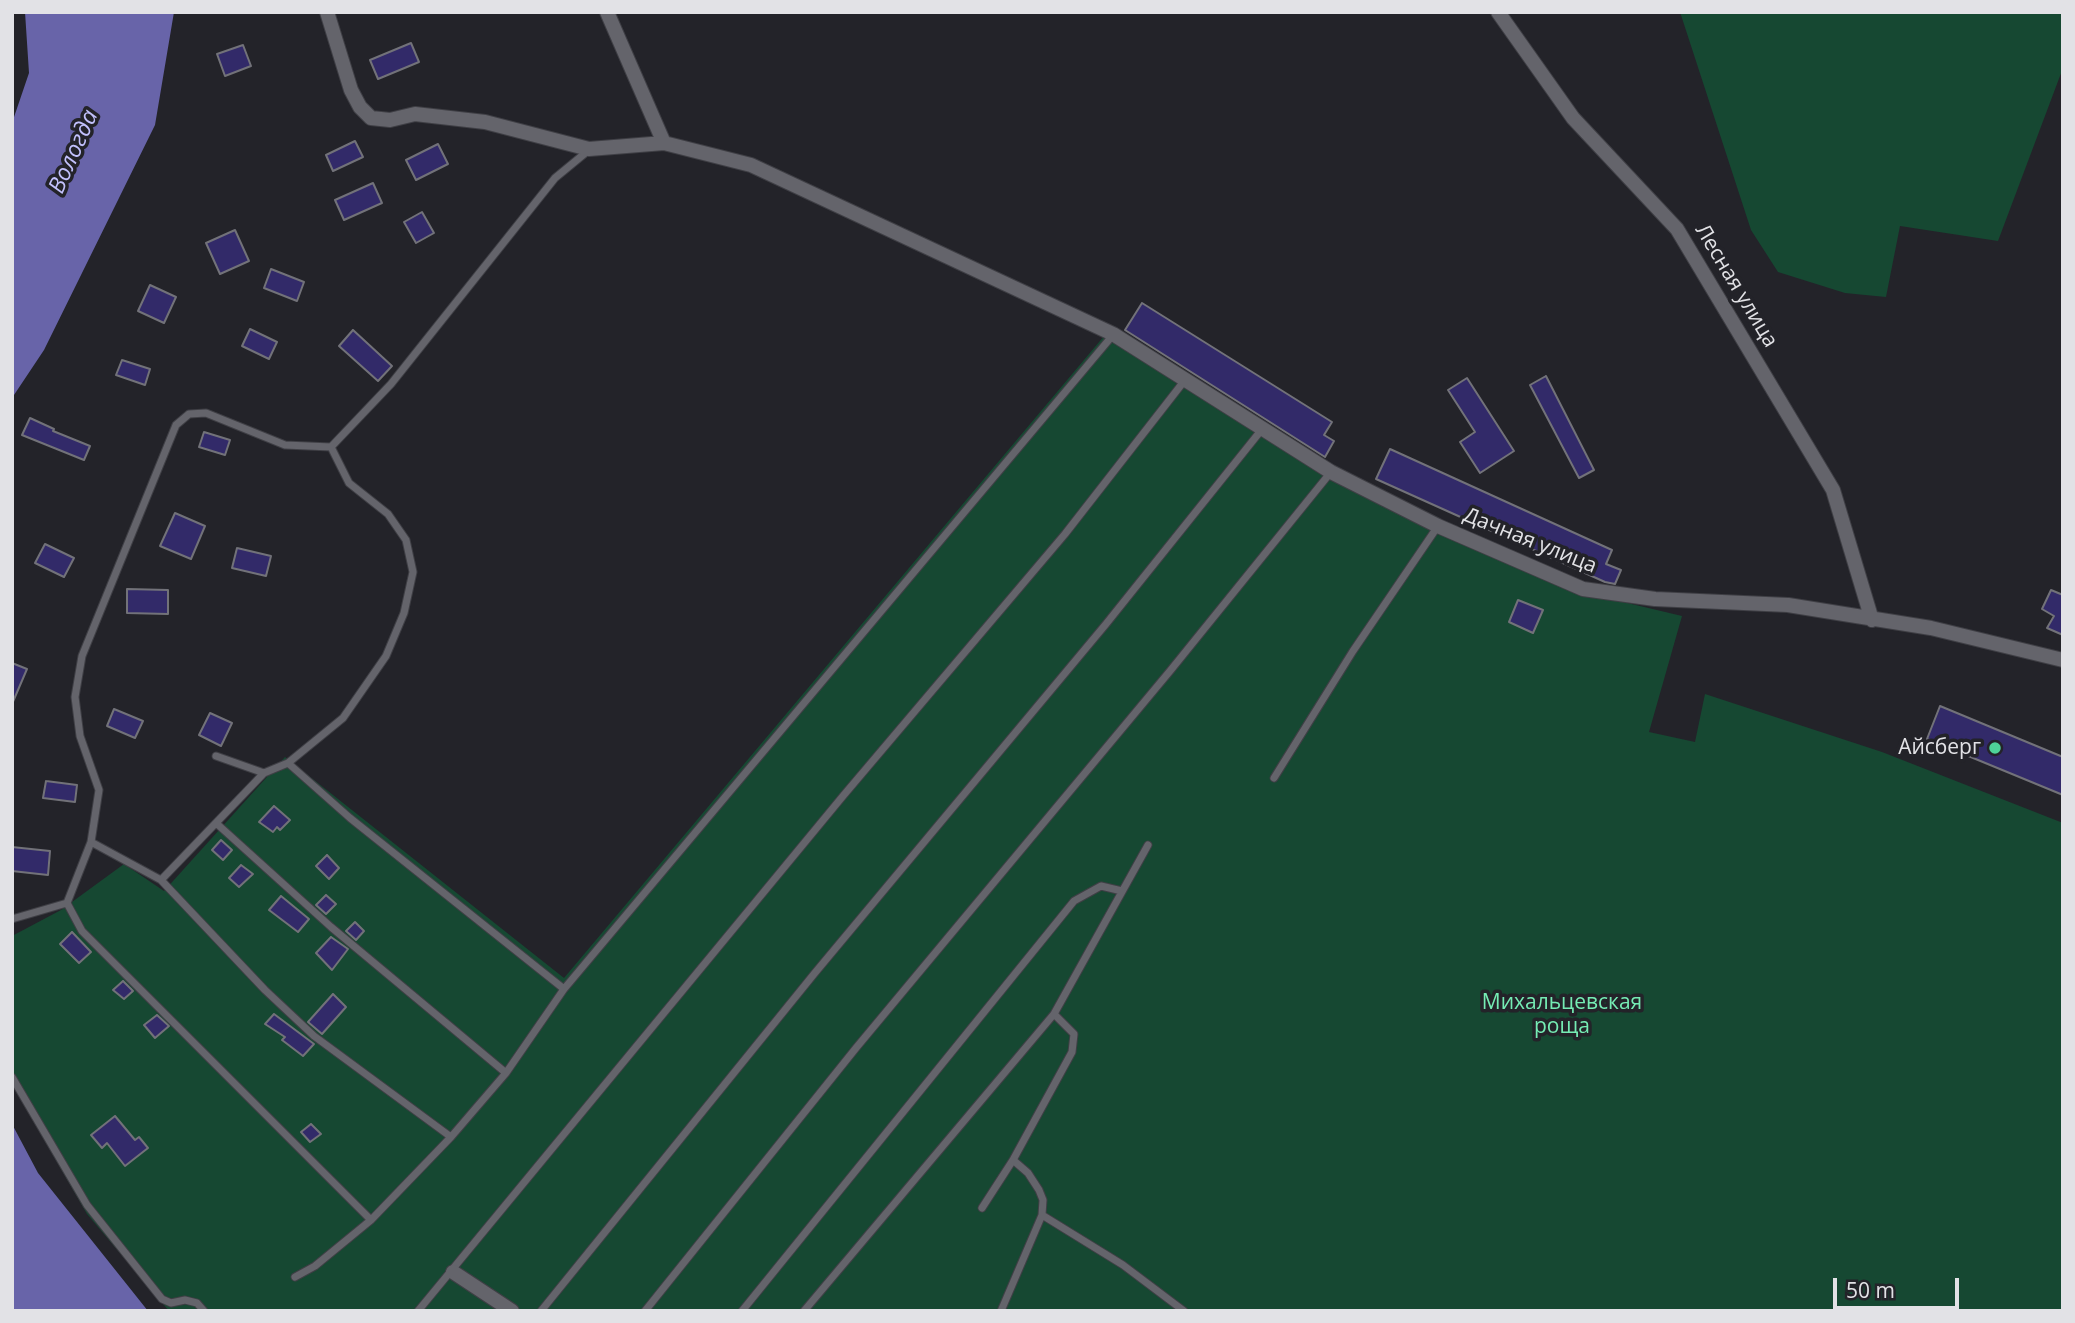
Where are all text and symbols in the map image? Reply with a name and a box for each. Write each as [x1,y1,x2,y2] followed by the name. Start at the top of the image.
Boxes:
[43,106,105,198] water label: Вологда
[1689,220,1783,352] street label: Лесная улица
[1460,503,1600,579] street label: Дачная улица
[1898,735,1981,761] place label: Айсберг
[1987,740,2003,756] marker: Айсберг
[1482,990,1642,1040] park label: Михальцевская роща
[1837,1264,1963,1308] scale bar
[1846,1276,1895,1304] text: 50 m

